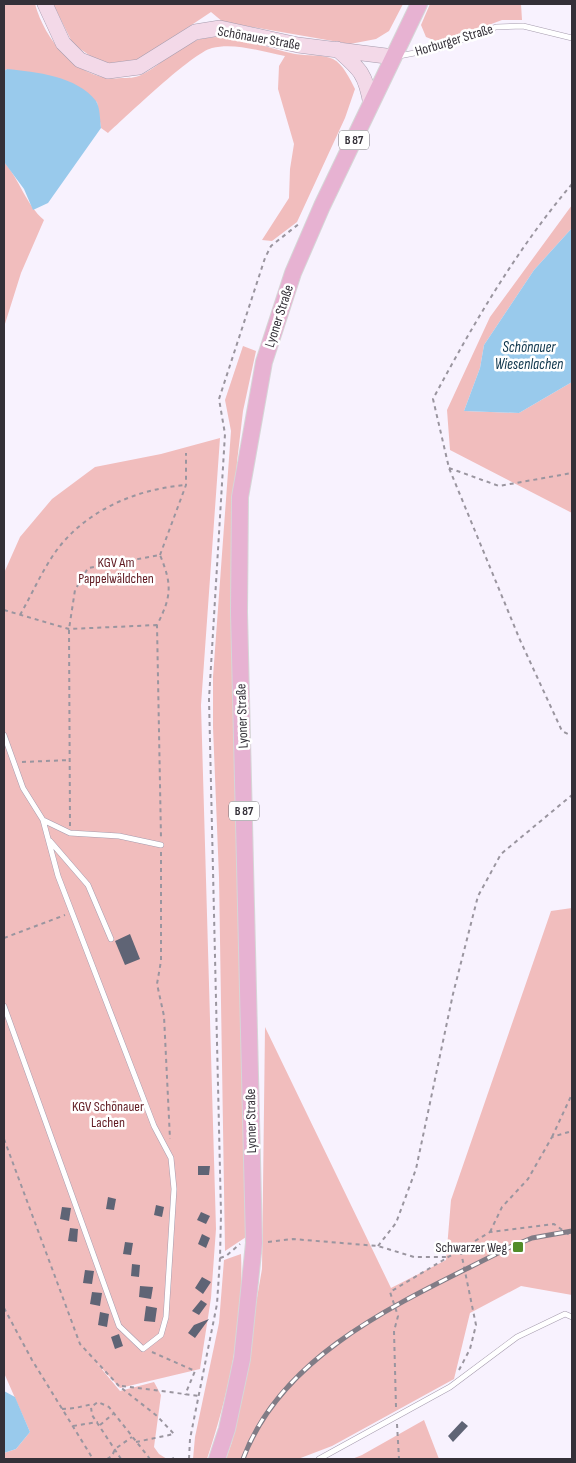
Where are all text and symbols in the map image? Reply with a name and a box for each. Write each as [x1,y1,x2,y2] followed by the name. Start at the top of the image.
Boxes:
[413,20,495,60] street label: Horburger Straße
[216,22,302,54] street label: Schönauer Straße
[339,130,369,150] road number: B 87
[261,283,297,349] street label: Lyoner Straße
[495,338,563,374] water label: Schönauer Wiesenlachen
[78,554,154,587] park label: KGV Am Pappelwäldchen
[232,683,252,749] street label: Lyoner Straße
[229,801,259,820] road number: B 87
[242,1088,260,1154] street label: Lyoner Straße
[72,1098,144,1131] park label: KGV Schönauer Lachen
[436,1239,507,1256] place label: Schwarzer Weg
[511,1240,525,1254] marker: Schwarzer Weg

